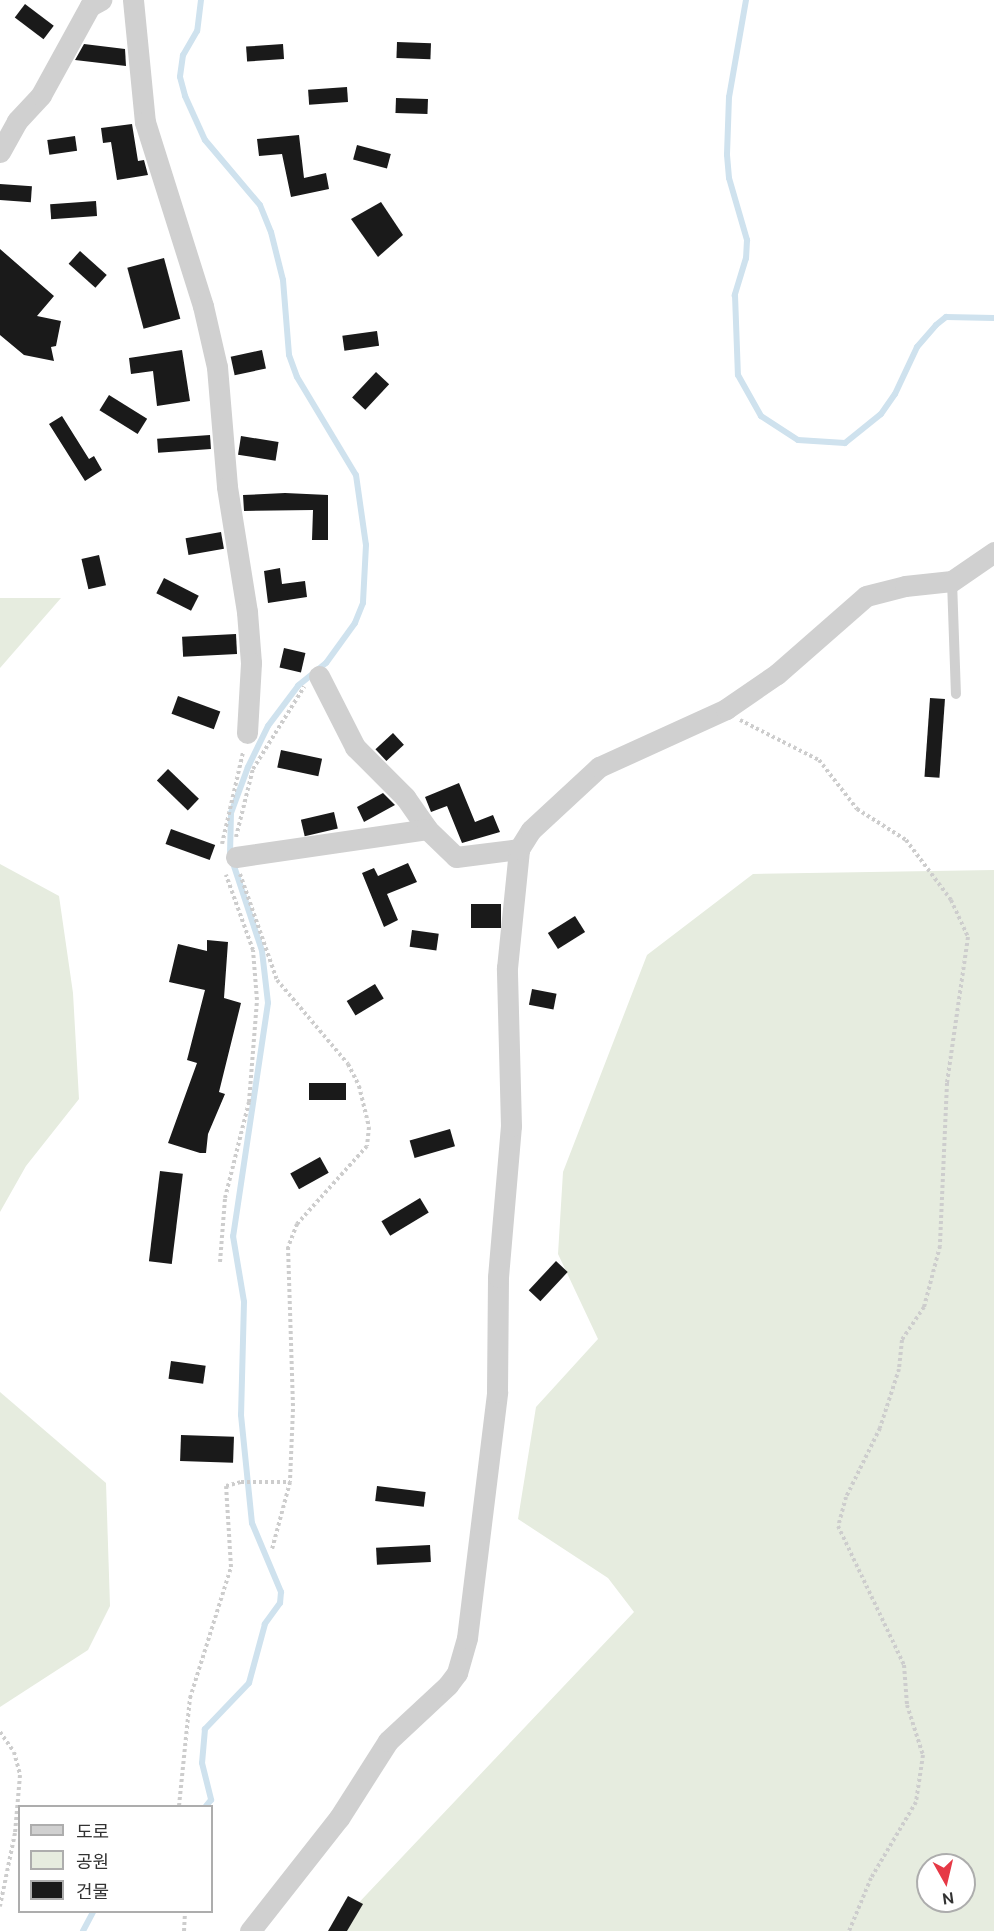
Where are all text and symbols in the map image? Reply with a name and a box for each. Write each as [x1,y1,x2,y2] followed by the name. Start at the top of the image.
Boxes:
[18,1805,213,1913] legend
[76,1821,109,1841] text: 도로
[76,1851,109,1871] text: 공원
[916,1853,976,1913] north arrow
[76,1881,109,1901] text: 건물
[941,1889,955,1909] text: N

